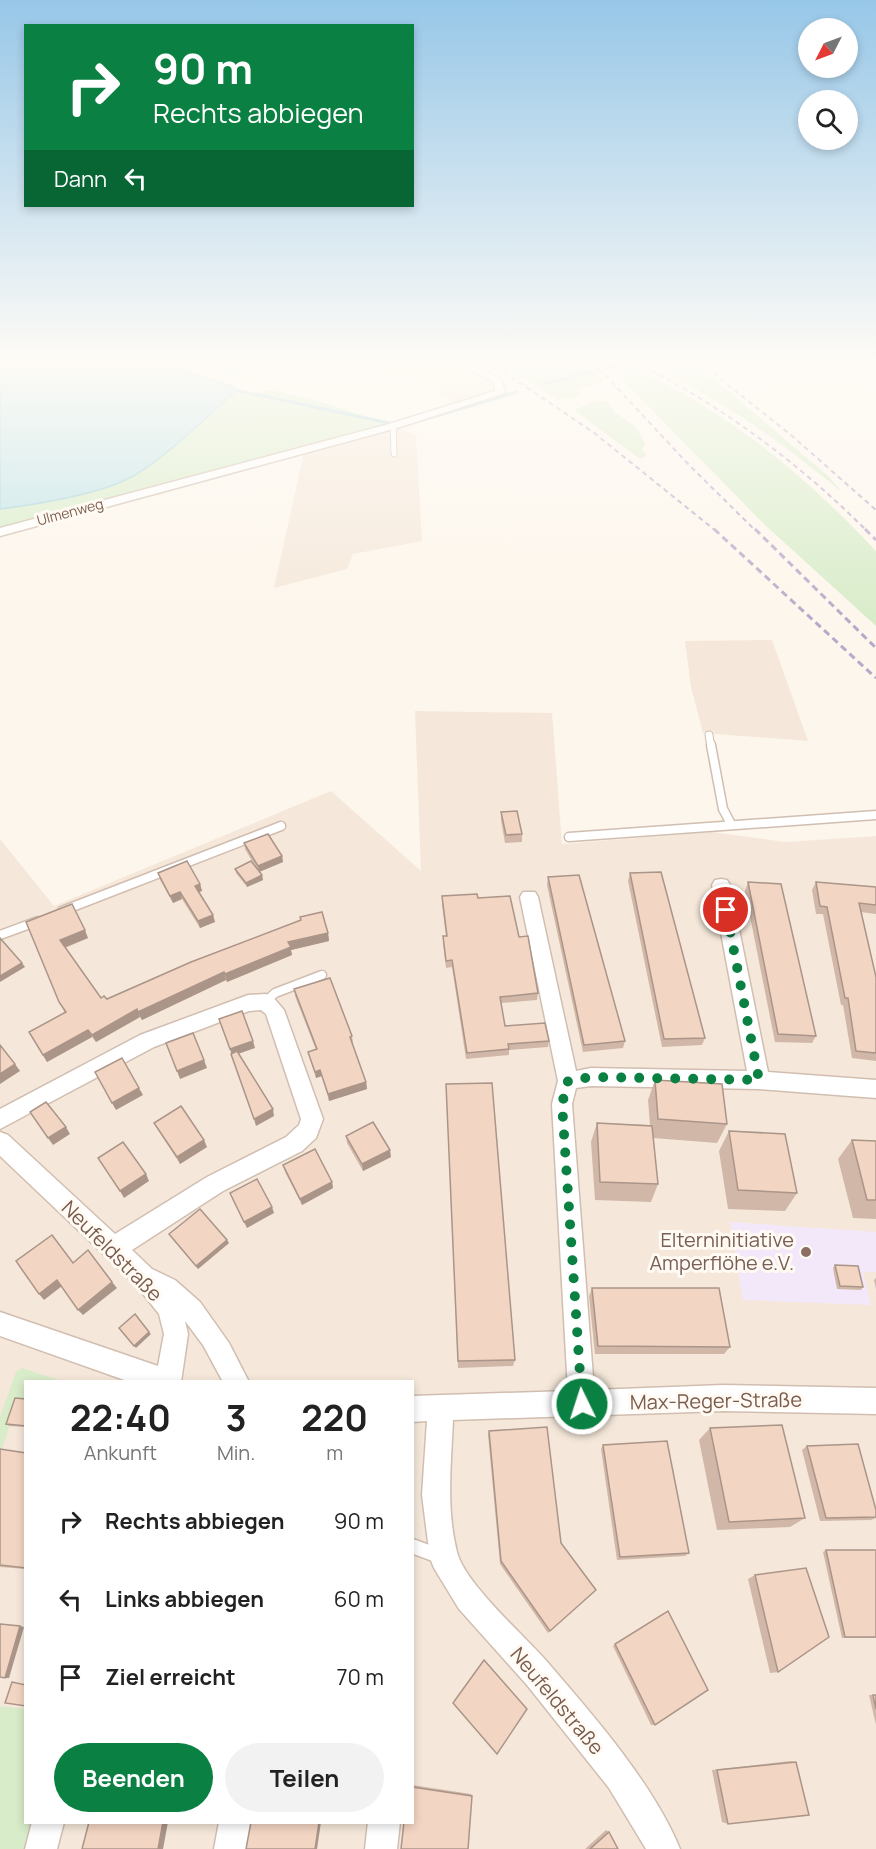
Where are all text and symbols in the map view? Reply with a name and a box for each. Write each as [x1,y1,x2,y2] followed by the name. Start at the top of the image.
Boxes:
[798,18,858,78] north arrow
[798,18,858,150] map controls
[153,39,253,97] text: 90 m
[54,48,132,126] icon: right
[798,90,858,150] button: search
[153,94,364,131] text: Rechts abbiegen
[119,162,152,195] icon: left
[54,164,107,194] text: Dann
[34,494,105,530] street label: Ulmenweg
[700,884,751,935] pin
[709,893,742,926] icon: arrive
[56,1194,169,1307] street label: Neufeldstraße
[649,1226,794,1276] place label: Elterninitiative Amperflöhe e.V.
[799,1245,813,1259] marker: Elterninitiative Amperflöhe e.V.
[550,1372,614,1436] position arrow
[630,1385,802,1416] street label: Max-Reger-Straße
[70,1393,171,1442] text: 22:40
[226,1393,247,1442] text: 3
[301,1393,368,1442] text: 220
[84,1439,157,1466] text: Ankunft
[217,1439,255,1466] text: Min.
[326,1439,343,1466] text: m
[54,1505,87,1538] icon: right
[105,1506,284,1536] text: Rechts abbiegen
[334,1506,384,1536] text: 90 m
[54,1583,87,1616] icon: left
[105,1584,264,1614] text: Links abbiegen
[334,1584,384,1614] text: 60 m
[505,1641,610,1760] street label: Neufeldstraße
[54,1661,87,1694] icon: arrive
[105,1662,236,1692] text: Ziel erreicht
[336,1662,384,1692] text: 70 m
[54,1743,213,1812] button: Beenden
[225,1743,384,1812] button: Teilen

